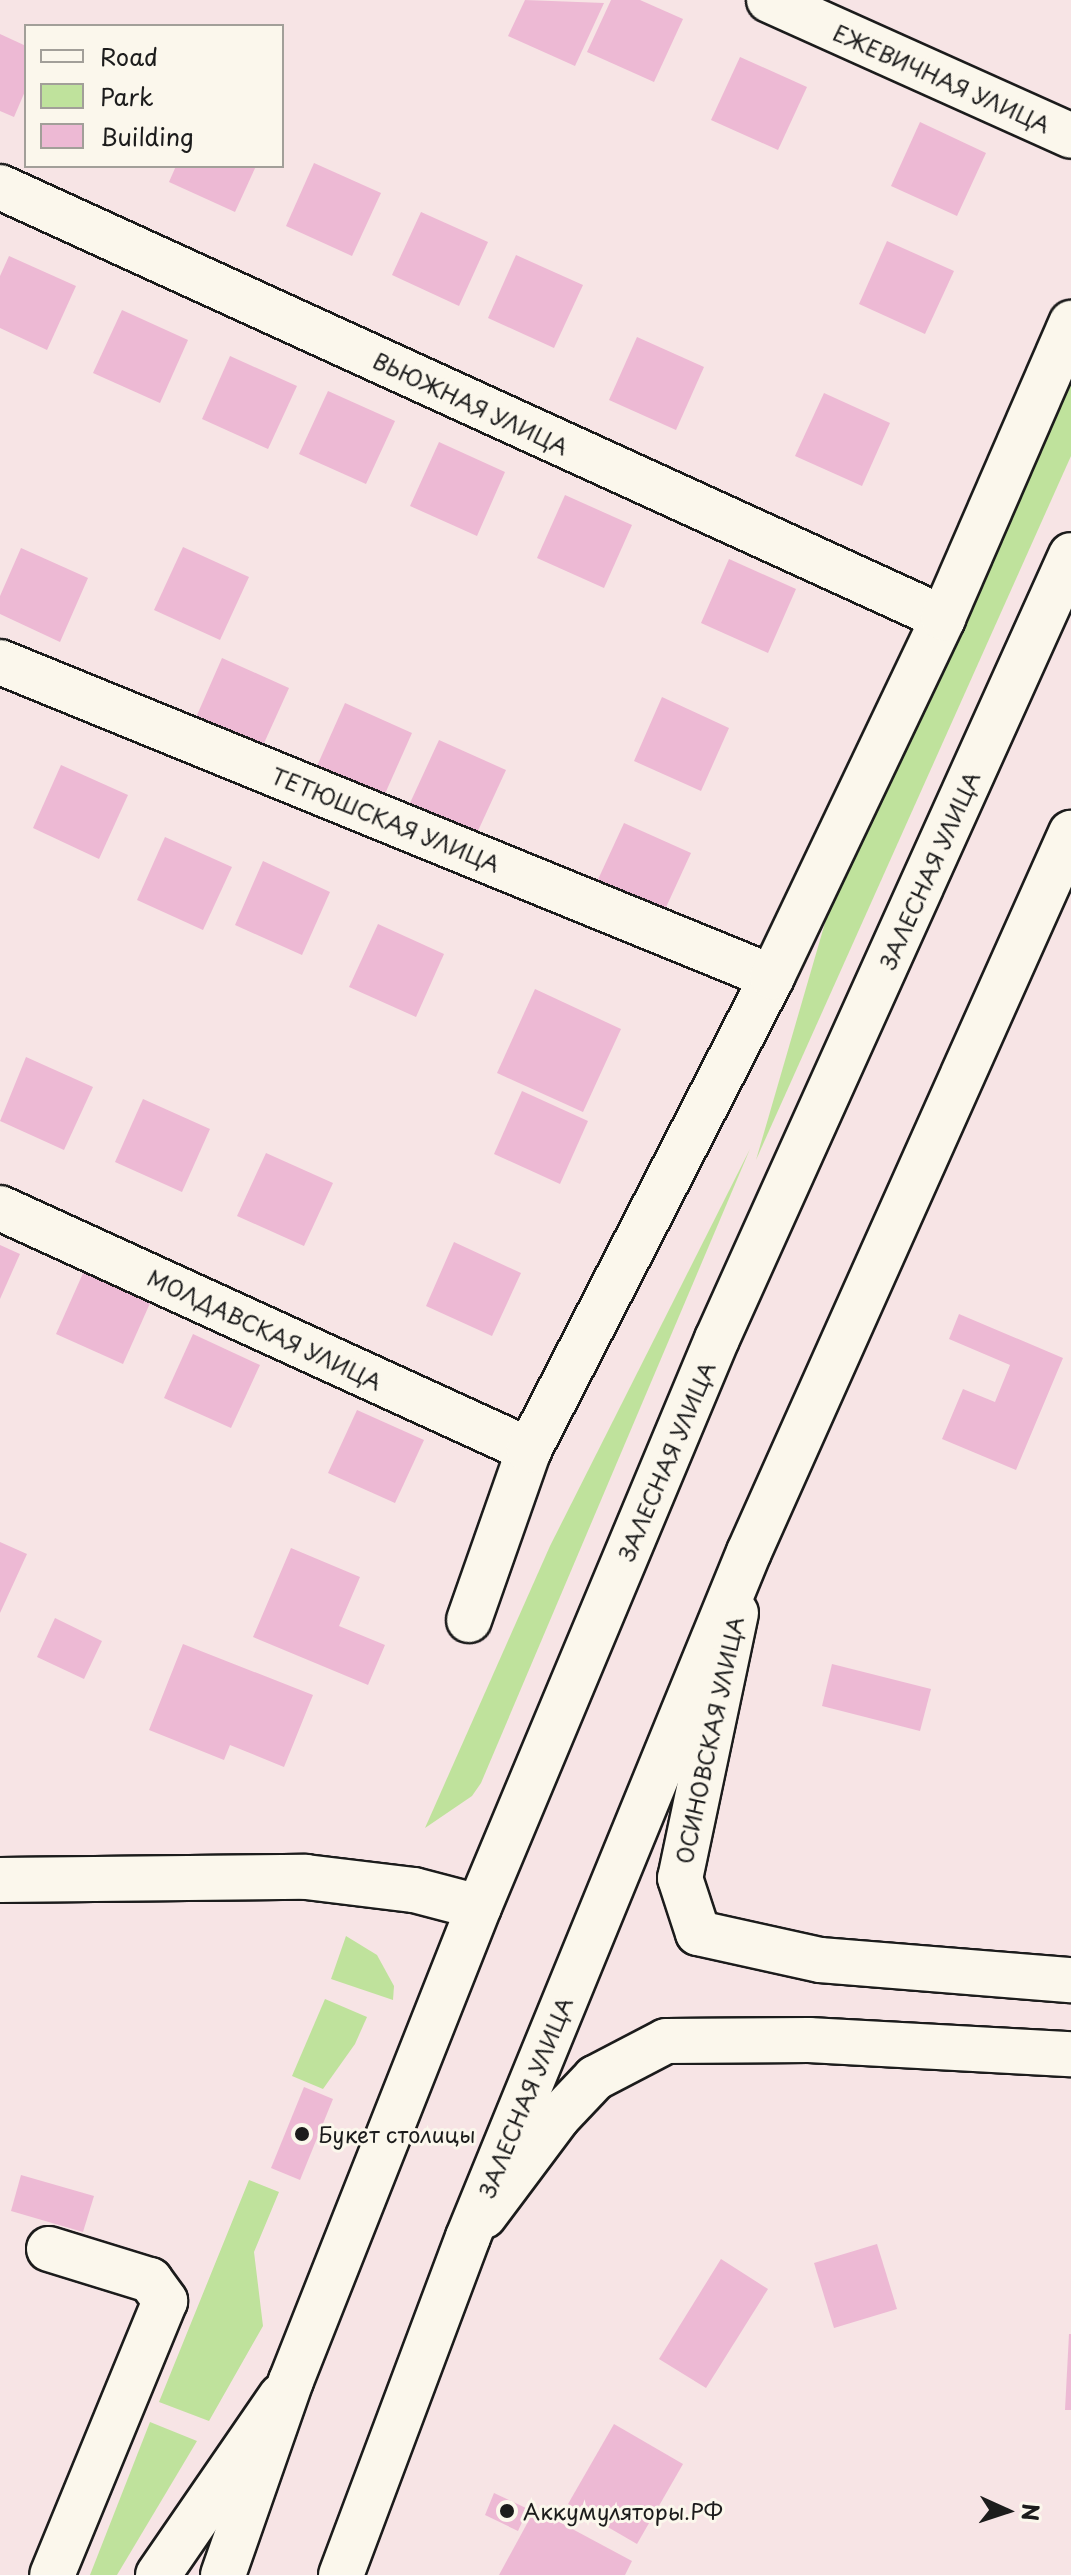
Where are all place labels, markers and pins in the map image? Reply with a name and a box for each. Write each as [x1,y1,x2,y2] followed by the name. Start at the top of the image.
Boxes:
[318,2121,477,2147] place label: Букет столицы
[293,2125,311,2143] marker: Букет столицы
[523,2498,723,2524] place label: Аккумуляторы.РФ
[498,2502,516,2520] marker: Аккумуляторы.РФ

